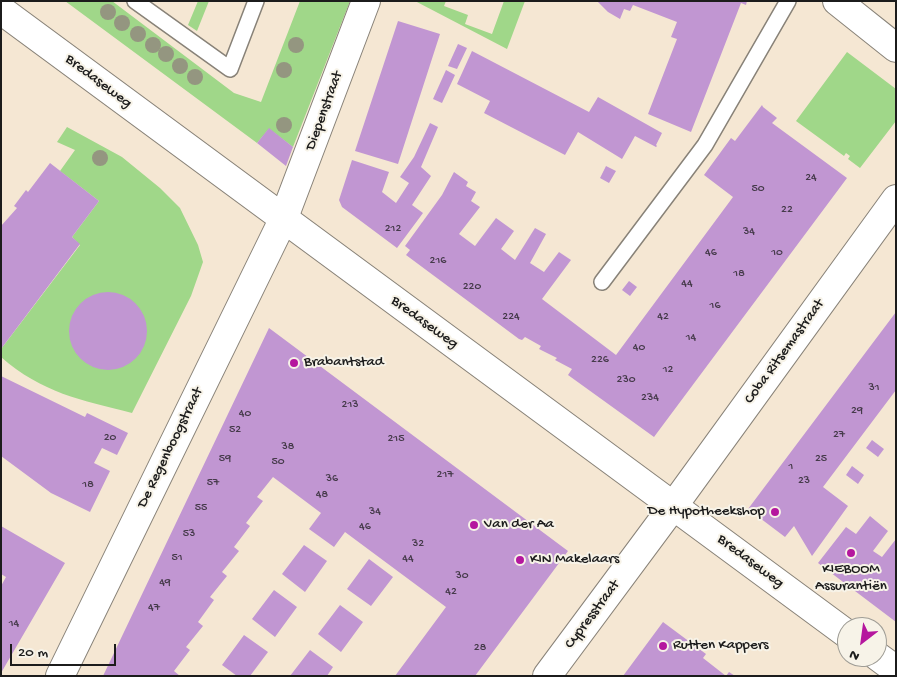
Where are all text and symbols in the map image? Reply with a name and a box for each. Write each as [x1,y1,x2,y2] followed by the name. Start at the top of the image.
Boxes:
[61,51,135,113] street label: Bredaseweg
[302,69,348,153] street label: Diepenstraat
[805,171,817,185] house number: 24
[751,182,765,196] house number: 50
[781,203,793,217] house number: 22
[385,222,401,236] house number: 212
[743,225,755,239] house number: 34
[705,246,717,260] house number: 46
[771,246,783,260] house number: 10
[430,254,446,268] house number: 216
[733,267,745,281] house number: 18
[681,277,693,291] house number: 44
[463,280,481,294] house number: 220
[387,293,461,353] street label: Bredaseweg
[741,296,829,408] street label: Coba Ritsemastraat
[710,299,720,313] house number: 16
[502,310,520,324] house number: 224
[657,310,669,324] house number: 42
[686,331,696,345] house number: 14
[633,341,645,355] house number: 40
[591,353,609,367] house number: 226
[304,354,384,372] place label: Brabantstad
[288,357,300,369] marker: Brabantstad
[663,363,673,377] house number: 12
[617,373,635,387] house number: 230
[868,381,880,395] house number: 31
[134,385,208,511] street label: De Regenboogstraat
[641,391,659,405] house number: 234
[342,398,358,412] house number: 213
[851,404,863,418] house number: 29
[239,407,251,421] house number: 40
[229,423,241,437] house number: 52
[833,428,845,442] house number: 27
[104,431,116,445] house number: 20
[387,432,405,446] house number: 215
[282,440,294,454] house number: 38
[219,452,231,466] house number: 59
[815,452,827,466] house number: 25
[271,455,285,469] house number: 50
[789,460,793,474] house number: 1
[437,468,453,482] house number: 217
[326,472,338,486] house number: 36
[798,474,810,488] house number: 23
[207,476,219,490] house number: 57
[82,478,94,492] house number: 18
[316,488,328,502] house number: 48
[195,501,207,515] house number: 55
[648,503,765,521] place label: De Hypotheekshop
[369,505,381,519] house number: 34
[769,506,781,518] marker: De Hypotheekshop
[484,516,554,534] place label: Van der Aa
[468,519,480,531] marker: Van der Aa
[359,520,371,534] house number: 46
[183,527,195,541] house number: 53
[713,531,787,593] street label: Bredaseweg
[412,537,424,551] house number: 32
[845,547,857,559] marker: KIEBOOM Assurantiën
[171,551,183,565] house number: 51
[530,551,619,569] place label: KIN Makelaars
[402,552,414,566] house number: 44
[514,554,526,566] marker: KIN Makelaars
[815,561,887,596] place label: KIEBOOM Assurantiën
[455,569,469,583] house number: 30
[159,576,171,590] house number: 49
[561,577,625,653] street label: Cypresstraat
[445,585,457,599] house number: 42
[148,601,160,615] house number: 47
[9,617,19,631] house number: 14
[837,617,887,667] north arrow
[12,634,119,666] scale bar
[673,637,768,655] place label: Rutten Kappers
[657,640,669,652] marker: Rutten Kappers
[474,641,486,655] house number: 28
[18,644,48,662] text: 20 m
[847,645,863,664] text: N

